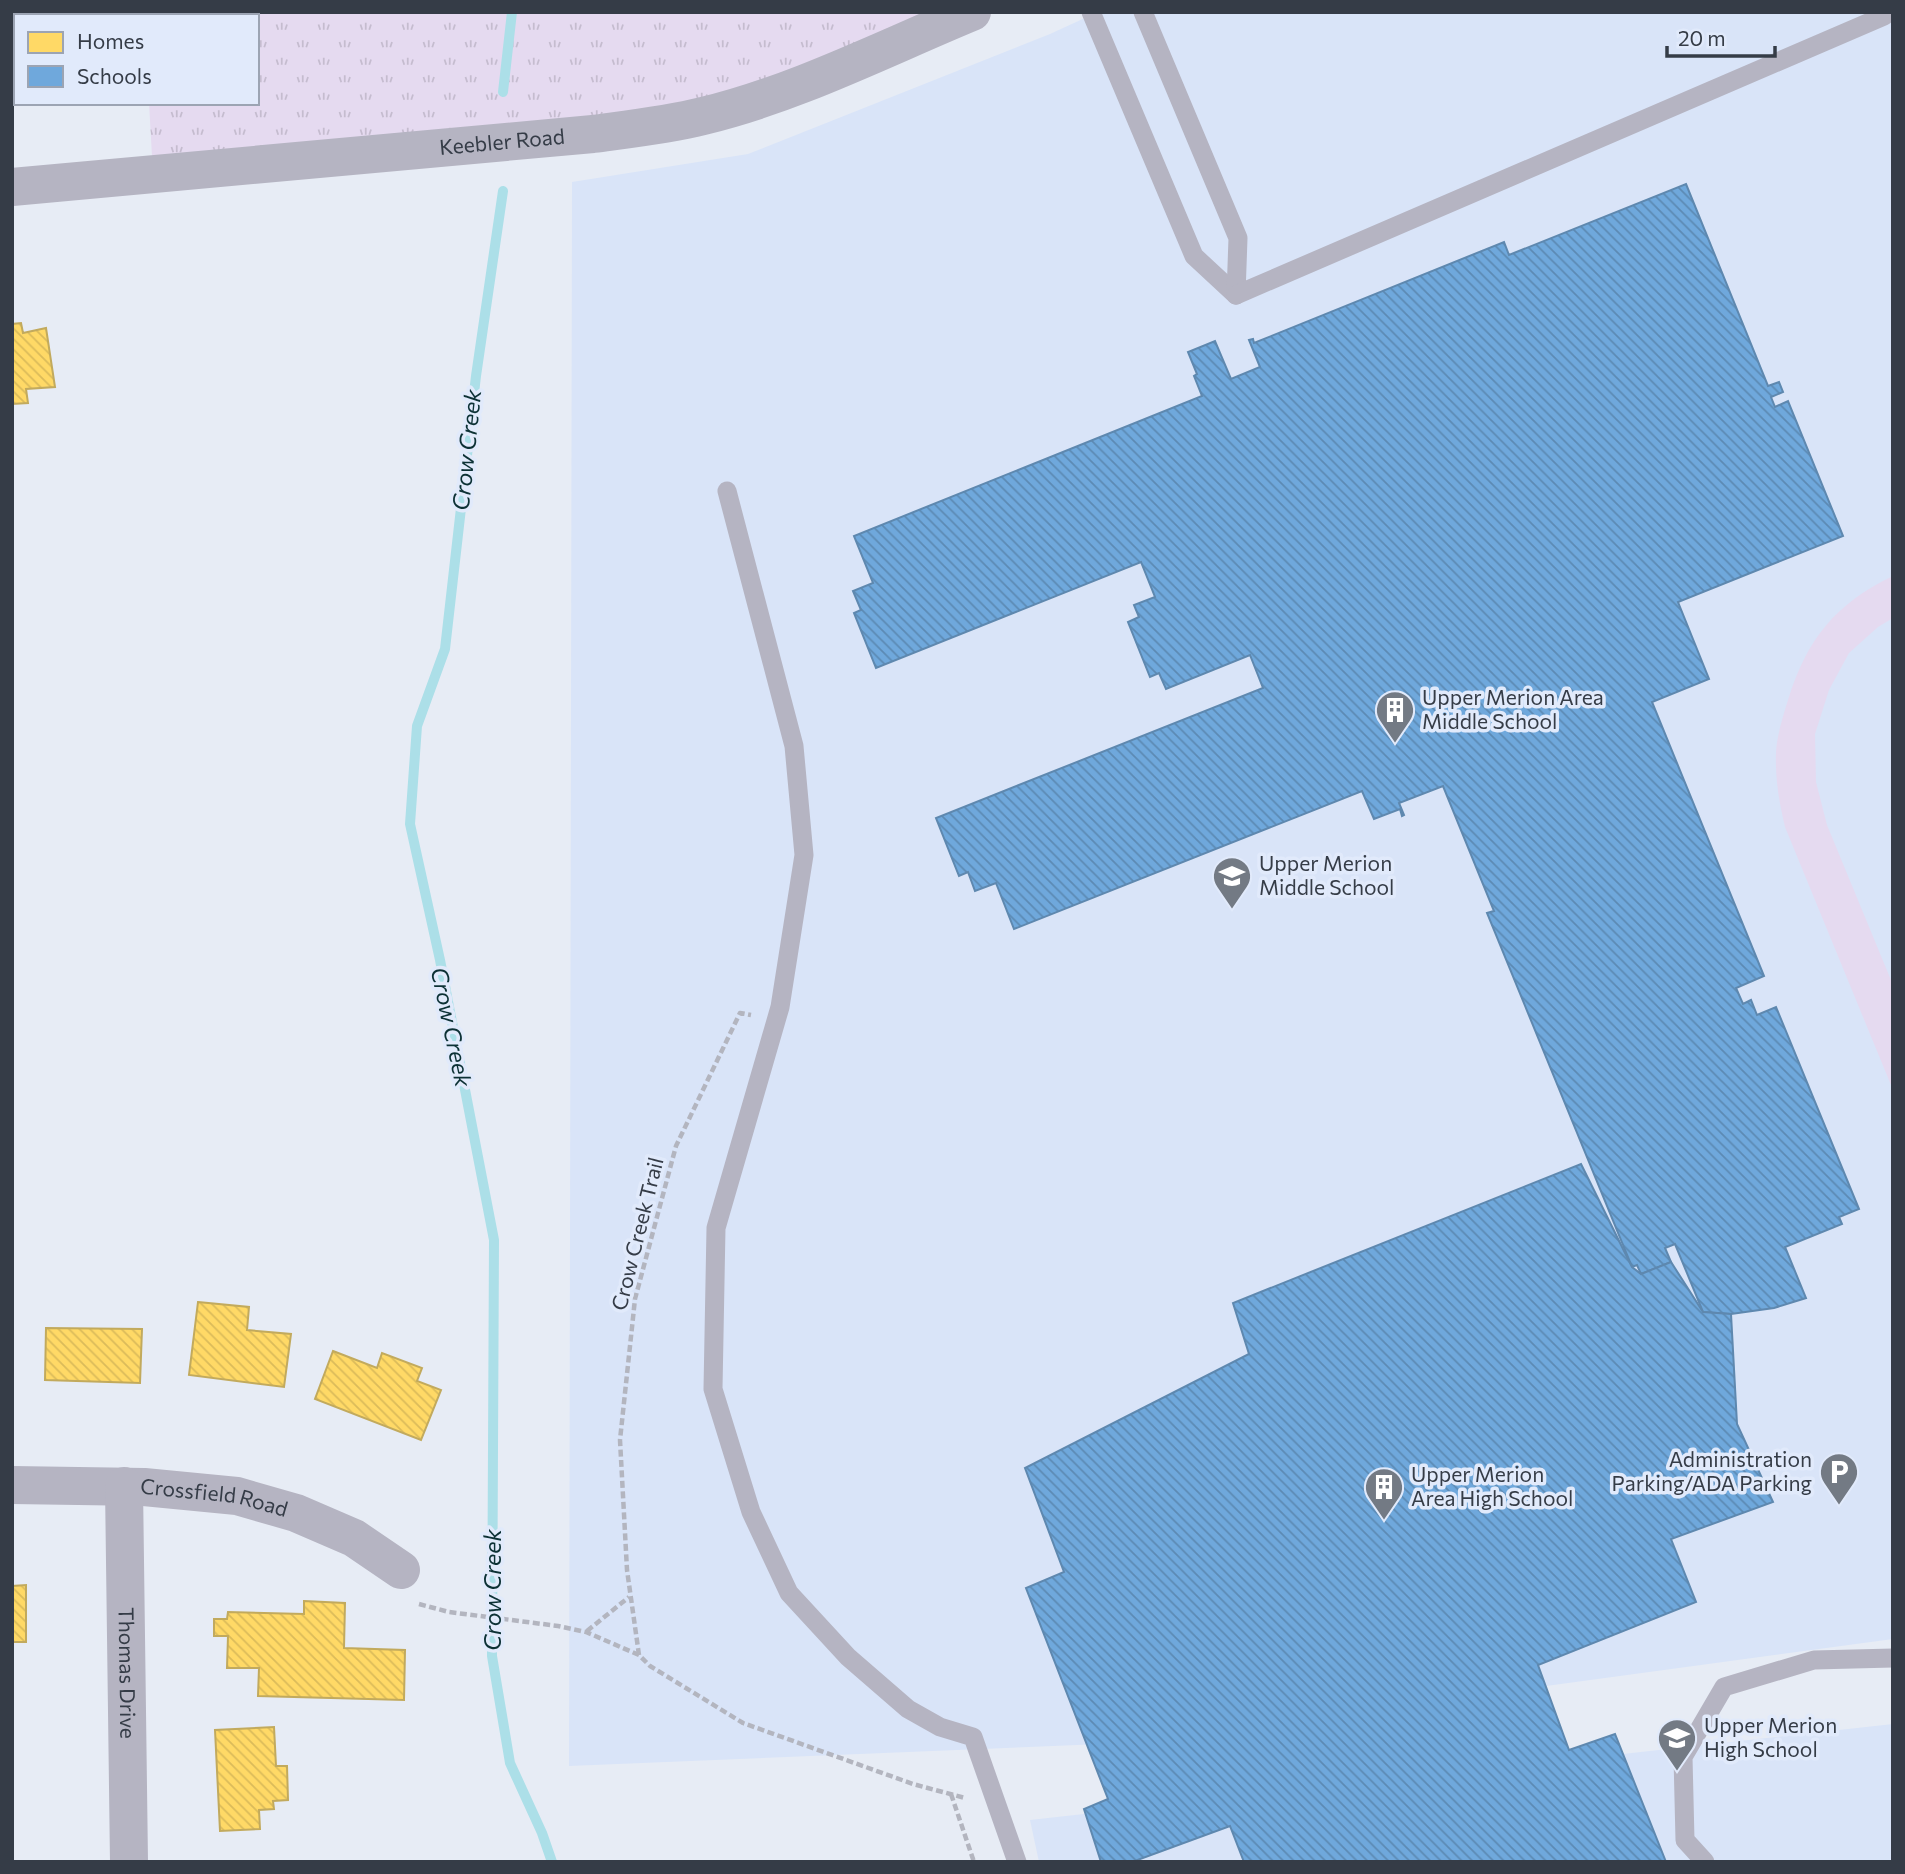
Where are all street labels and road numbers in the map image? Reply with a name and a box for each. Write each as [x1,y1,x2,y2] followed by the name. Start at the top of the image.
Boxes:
[438,123,566,159] street label: Keebler Road
[605,1154,668,1313] street label: Crow Creek Trail
[139,1473,291,1521] street label: Crossfield Road
[115,1607,141,1739] street label: Thomas Drive

